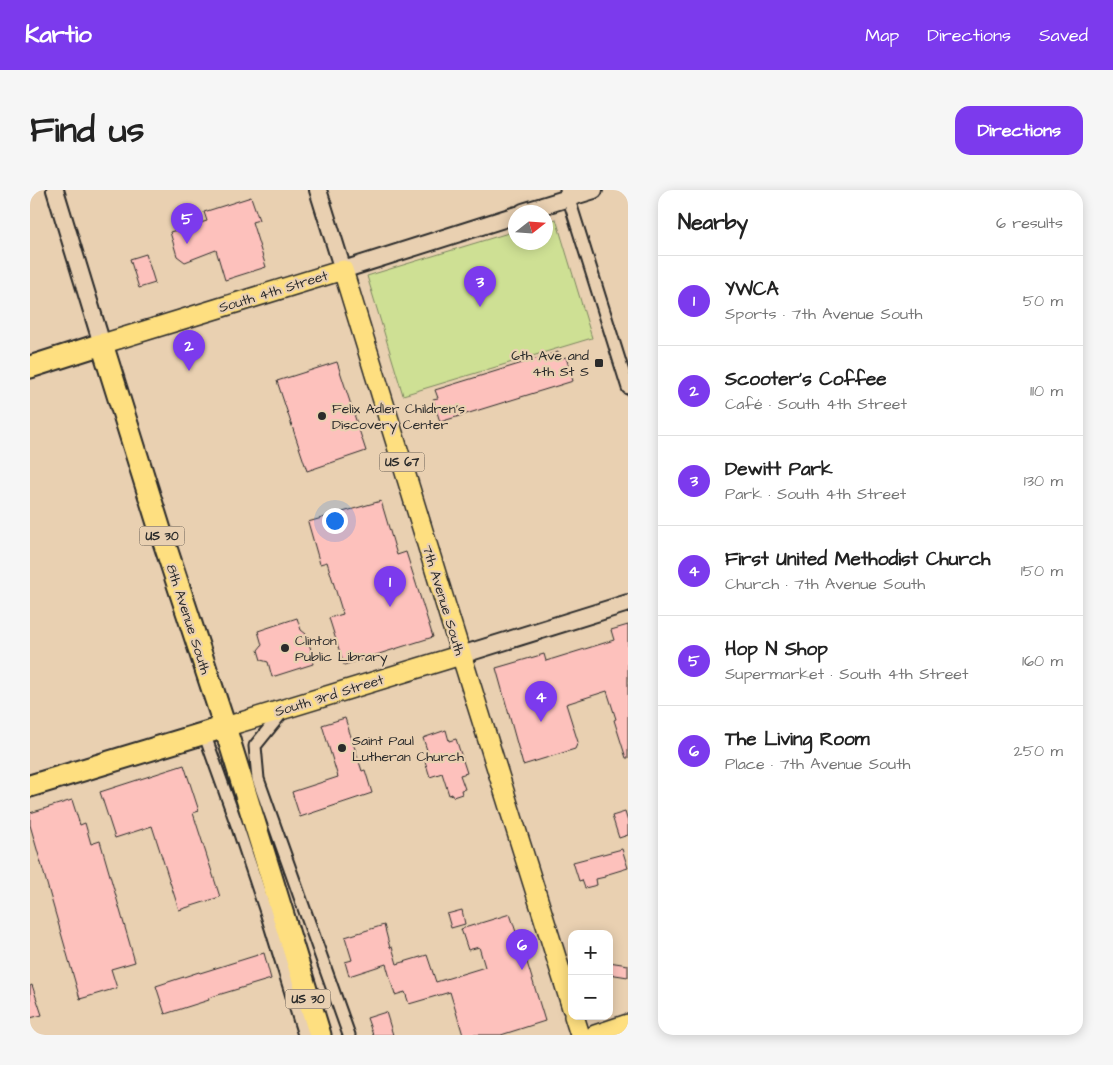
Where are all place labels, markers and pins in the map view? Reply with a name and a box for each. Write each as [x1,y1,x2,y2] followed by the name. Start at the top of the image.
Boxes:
[171,203,203,244] pin: 5
[464,266,496,307] pin: 3
[173,330,205,371] pin: 2
[511,346,589,382] place label: 6th Ave and 4th St S
[593,357,605,369] marker: 6th Ave and 4th St S
[332,399,465,435] place label: Felix Adler Children's Discovery Center
[316,410,328,422] marker: Felix Adler Children's Discovery Center
[374,566,406,607] pin: 1
[295,631,388,667] place label: Clinton Public Library
[279,642,291,654] marker: Clinton Public Library
[525,681,557,722] pin: 4
[352,731,464,767] place label: Saint Paul Lutheran Church
[336,742,348,754] marker: Saint Paul Lutheran Church
[506,929,538,970] pin: 6

